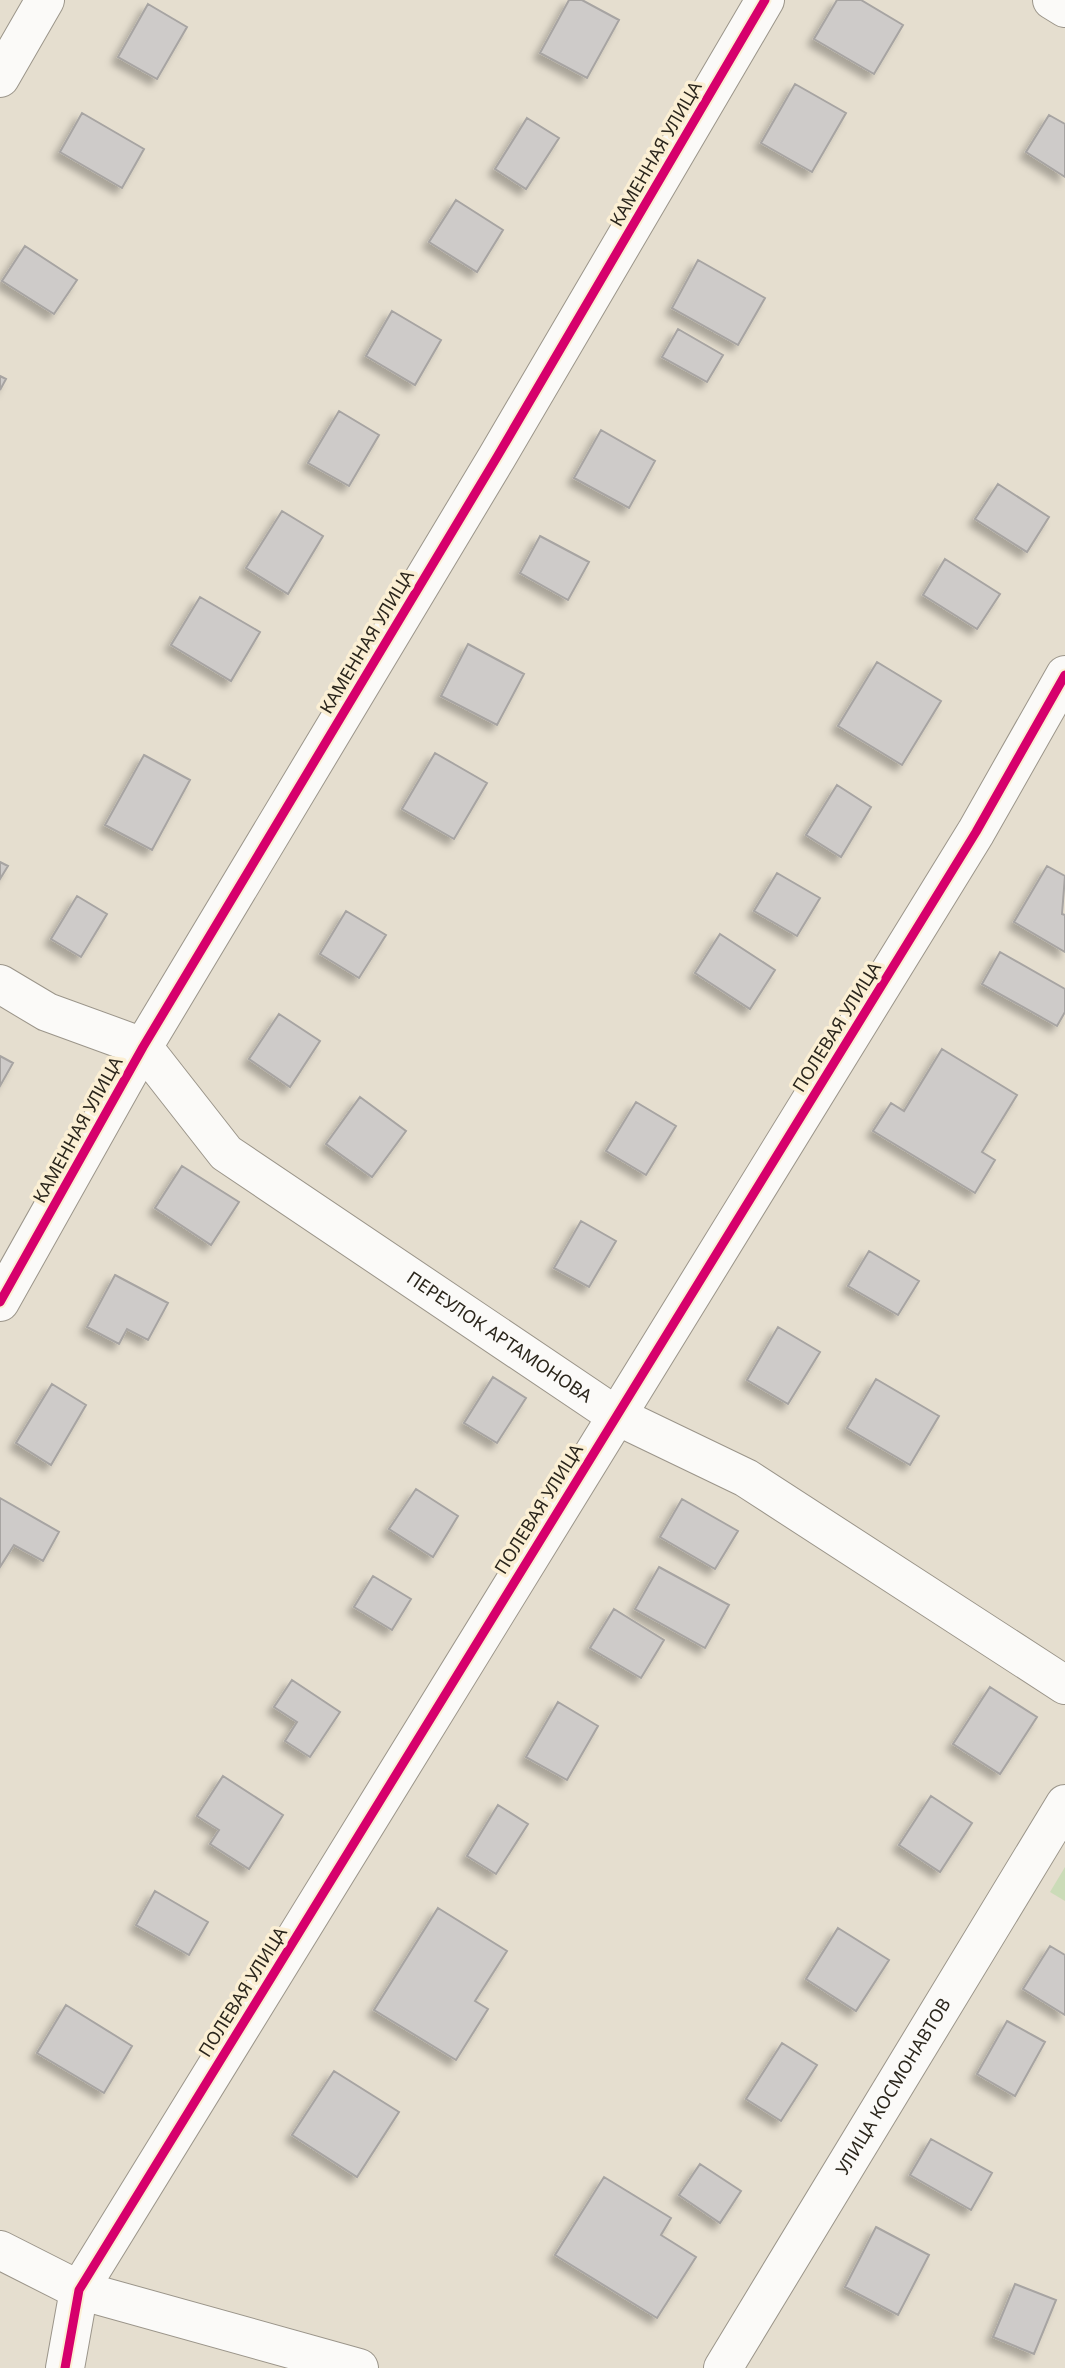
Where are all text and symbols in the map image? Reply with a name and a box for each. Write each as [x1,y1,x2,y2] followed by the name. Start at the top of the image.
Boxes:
[604,76,707,230] street label: КАМЕННАЯ УЛИЦА
[314,565,419,718] street label: КАМЕННАЯ УЛИЦА
[786,956,886,1096] street label: ПОЛЕВАЯ УЛИЦА
[27,1052,128,1207] street label: КАМЕННАЯ УЛИЦА
[402,1265,598,1408] street label: ПЕРЕУЛОК АРТАМОНОВА
[488,1438,588,1578] street label: ПОЛЕВАЯ УЛИЦА
[192,1921,292,2061] street label: ПОЛЕВАЯ УЛИЦА
[830,1993,956,2179] street label: УЛИЦА КОСМОНАВТОВ

